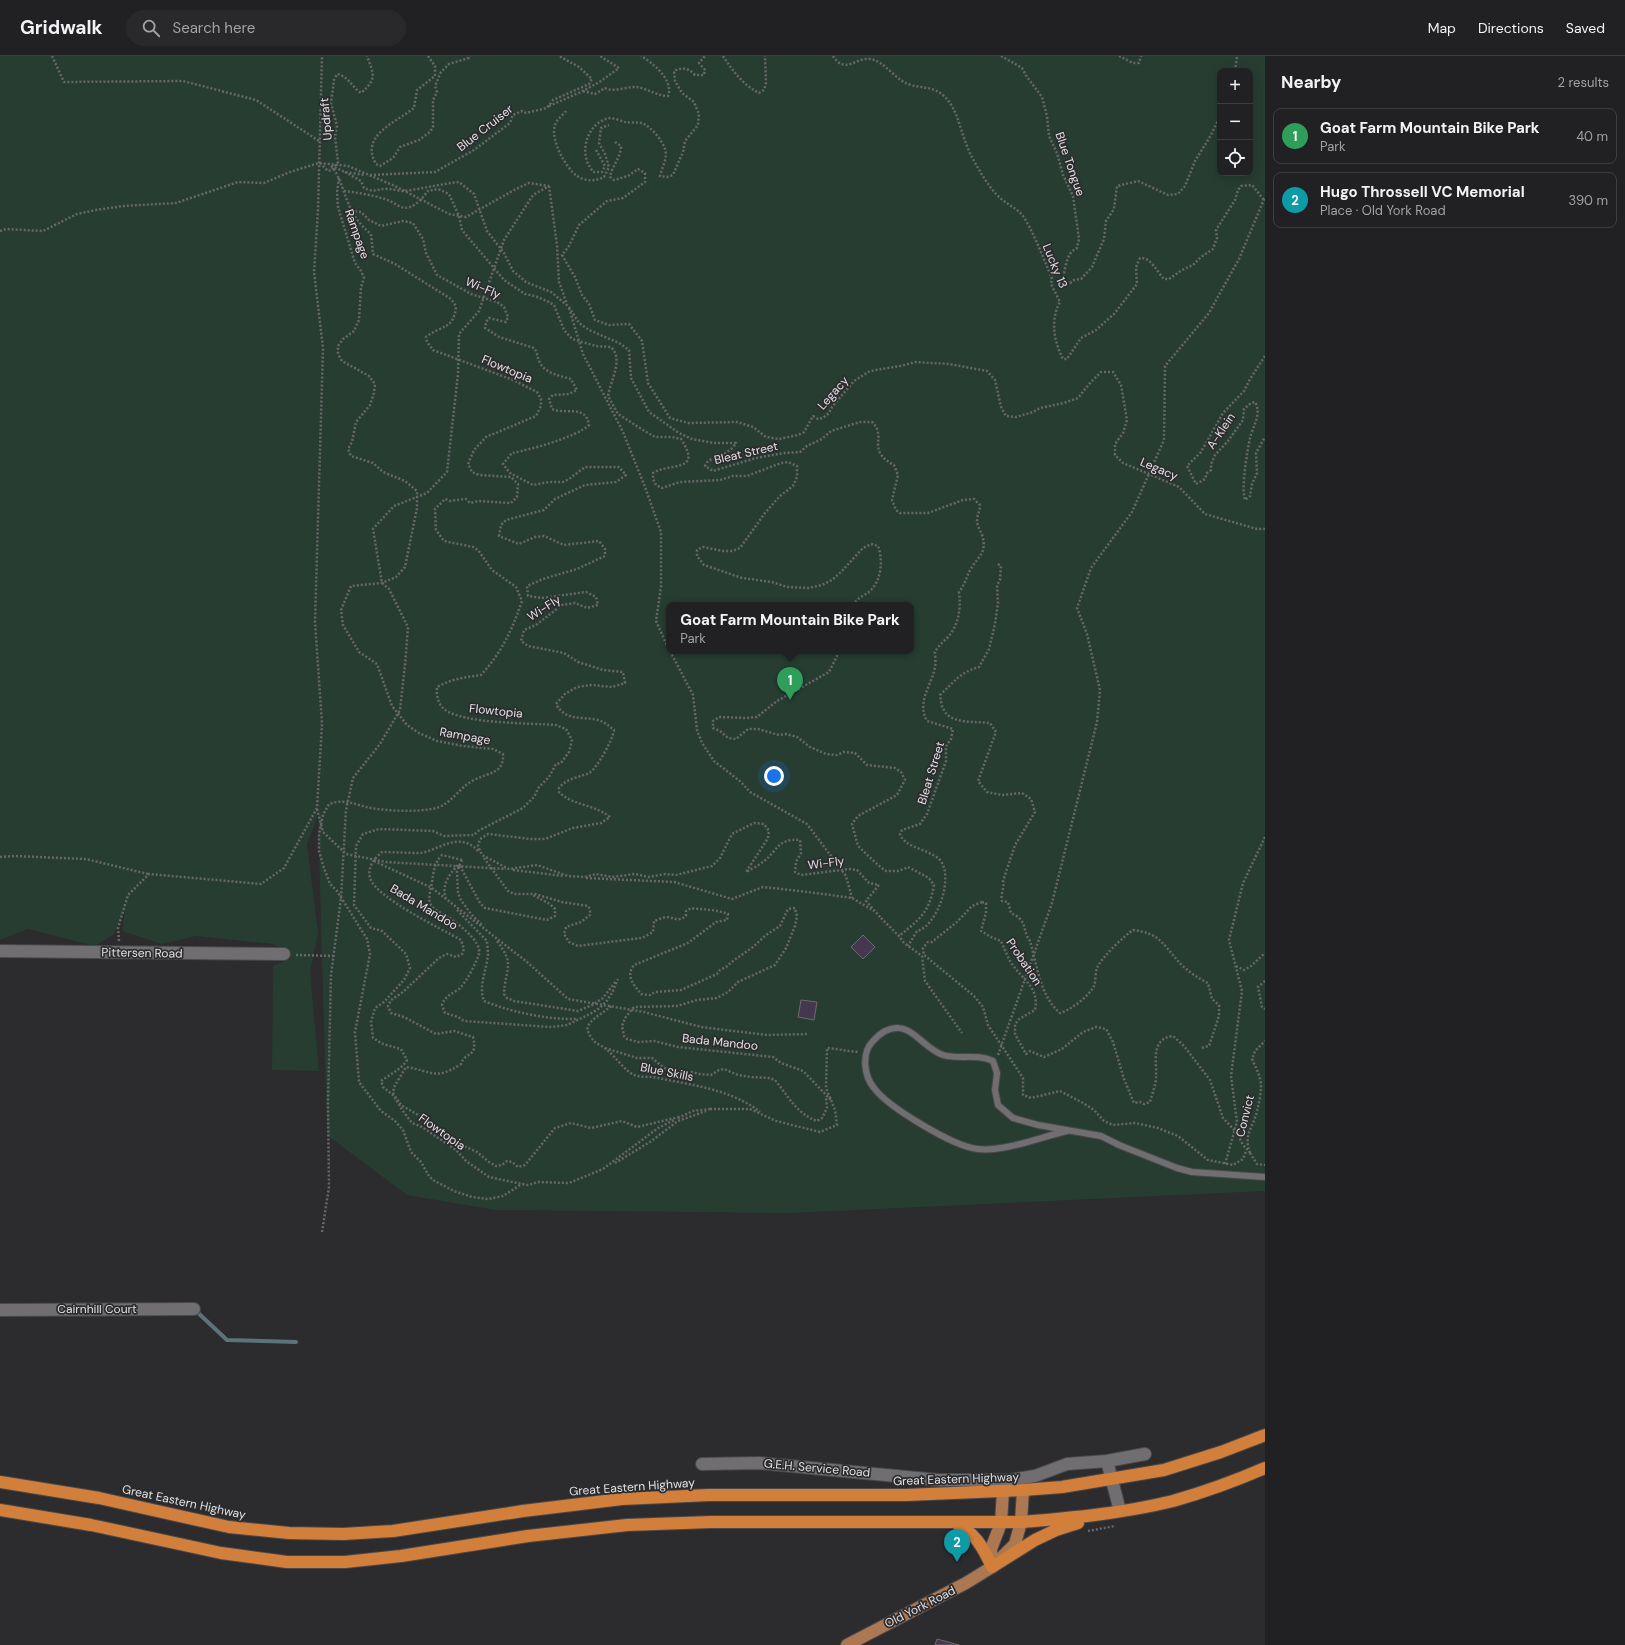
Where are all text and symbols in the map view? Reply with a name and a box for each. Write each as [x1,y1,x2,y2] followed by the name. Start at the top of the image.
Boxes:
[126,10,406,46] search box
[20,15,102,40] text: Gridwalk
[140,17,162,39] icon: search
[172,18,255,38] text: Search here
[1428,19,1456,37] text: Map
[1478,19,1544,37] text: Directions
[1566,19,1605,37] text: Saved
[1217,68,1253,176] map controls
[1217,68,1253,104] button: +
[1281,71,1341,93] text: Nearby
[1558,74,1609,91] text: 2 results
[316,97,336,141] street label: Updraft
[454,101,517,155] street label: Blue Cruiser
[1217,104,1253,140] button: −
[1320,118,1540,138] text: Goat Farm Mountain Bike Park
[1293,128,1297,145] text: 1
[1576,128,1608,145] text: 40 m
[1052,130,1089,198] street label: Blue Tongue
[1320,138,1346,155] text: Park
[1217,140,1253,176] button: locate
[1320,182,1525,202] text: Hugo Throssell VC Memorial
[1291,192,1299,209] text: 2
[1569,192,1608,209] text: 390 m
[1320,202,1446,219] text: Place · Old York Road
[341,207,373,261] street label: Rampage
[1039,241,1071,291] street label: Lucky 13
[463,273,503,303] street label: Wi-Fly
[479,351,535,387] street label: Flowtopia
[814,373,852,413] street label: Legacy
[1203,410,1239,452] street label: A-Klein
[713,438,780,468] street label: Bleat Street
[1138,454,1181,484] street label: Legacy
[524,591,564,625] street label: Wi-Fly
[666,602,914,654] popup
[680,610,900,630] text: Goat Farm Mountain Bike Park
[680,630,706,647] text: Park
[777,667,803,700] pin: 1
[468,700,524,722] street label: Flowtopia
[438,724,492,748] street label: Rampage
[914,739,948,806] street label: Bleat Street
[764,766,784,786] your location
[807,853,846,873] street label: Wi-Fly
[387,880,461,934] street label: Bada Mandoo
[1002,935,1046,989] street label: Probation
[101,944,183,962] street label: Pittersen Road
[681,1030,759,1054] street label: Bada Mandoo
[639,1059,695,1085] street label: Blue Skills
[1232,1093,1258,1139] street label: Convict
[415,1110,469,1154] street label: Flowtopia
[57,1301,137,1317] street label: Cairnhill Court
[763,1455,871,1481] street label: G.E.H. Service Road
[893,1469,1020,1489] street label: Great Eastern Highway
[569,1475,696,1499] street label: Great Eastern Highway
[121,1481,248,1523] street label: Great Eastern Highway
[944,1529,970,1562] pin: 2
[882,1582,958,1632] street label: Old York Road

